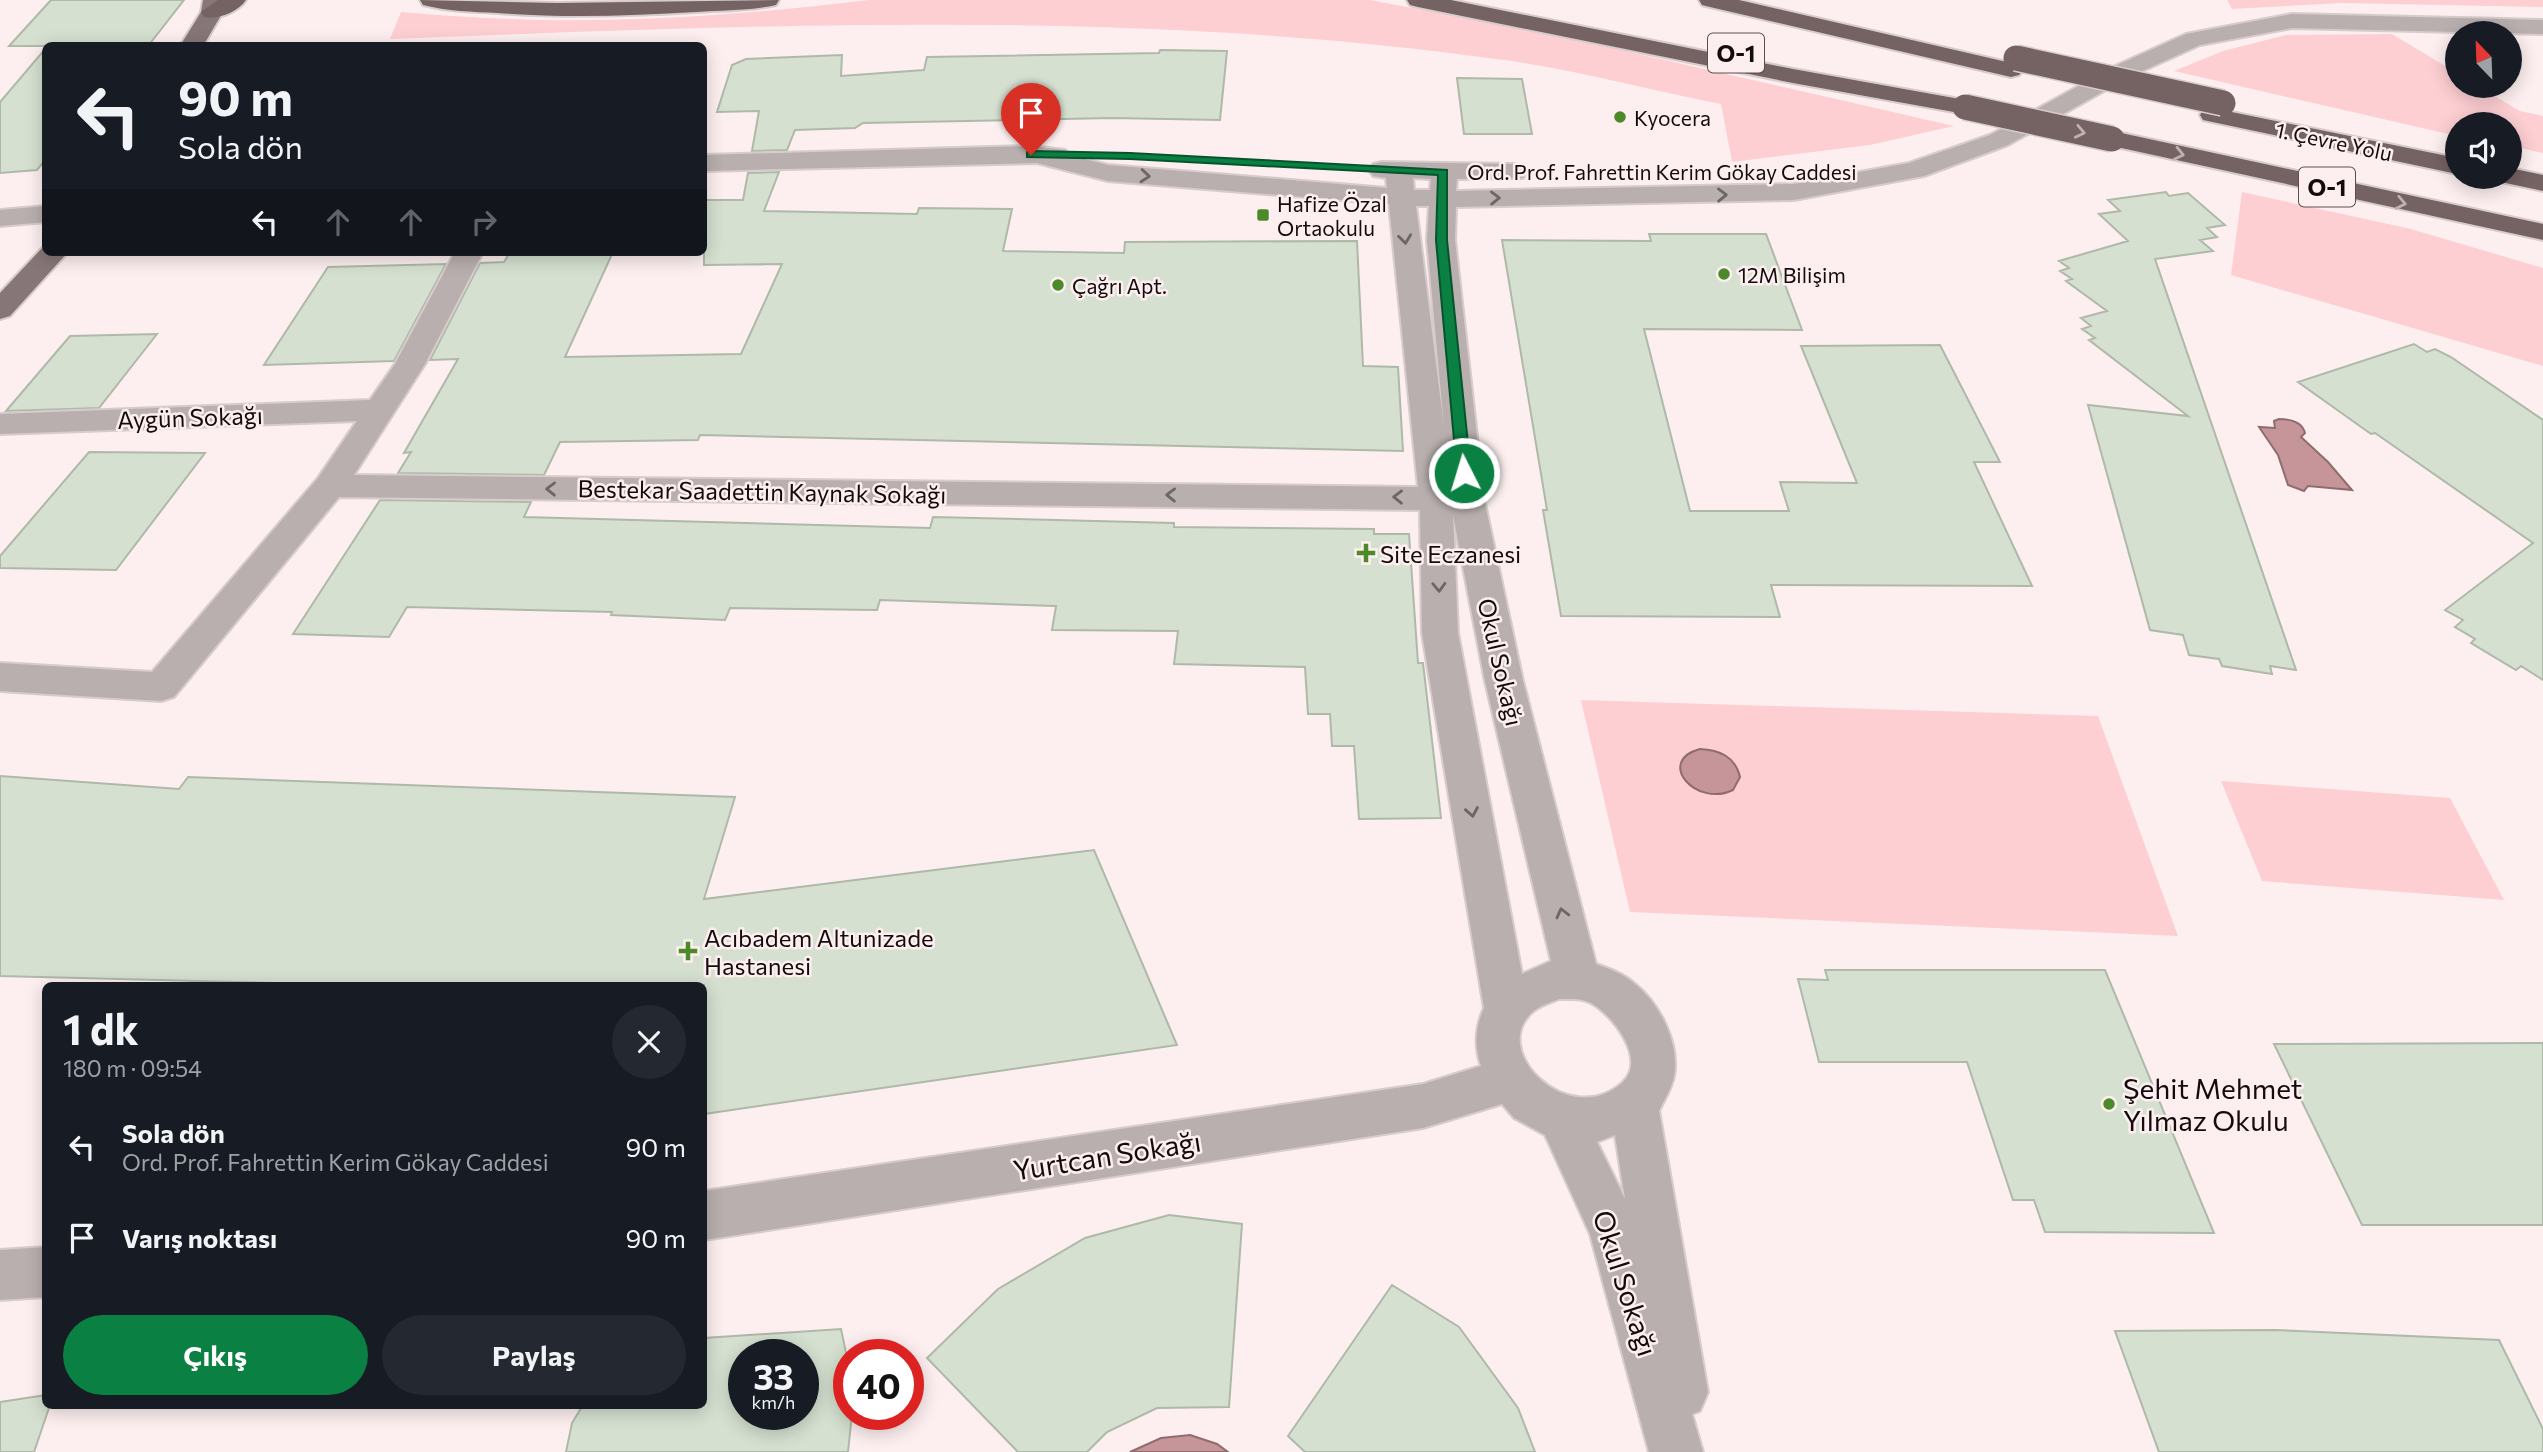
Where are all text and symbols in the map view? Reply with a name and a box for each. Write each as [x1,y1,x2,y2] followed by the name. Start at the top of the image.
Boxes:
[2445,21,2522,98] north arrow
[2445,21,2522,189] map controls
[1708,34,1764,72] road number: O-1
[178,66,293,126] text: 90 m
[63,70,154,161] icon: left
[1001,83,1061,155] pin
[1012,94,1050,132] icon: arrive
[1634,105,1711,130] place label: Kyocera
[1612,109,1628,125] marker: Kyocera
[2445,112,2522,189] button: sound
[2273,116,2395,166] street label: 1. Çevre Yolu
[2074,123,2086,138] one-way arrow
[178,126,303,166] text: Sola dön
[2173,145,2185,160] one-way arrow
[1467,159,1857,184] street label: Ord. Prof. Fahrettin Kerim Gökay Caddesi
[1140,168,1151,183] one-way arrow
[2299,168,2355,206] road number: O-1
[1717,187,1728,202] one-way arrow
[1277,191,1387,240] place label: Hafize Özal Ortaokulu
[1489,191,1500,206] one-way arrow
[2395,194,2407,209] one-way arrow
[246,203,284,241] icon: left
[319,203,357,241] icon: ahead
[392,203,430,241] icon: ahead
[465,203,503,241] icon: right
[1255,207,1271,223] marker: Hafize Özal Ortaokulu
[1398,233,1413,245] one-way arrow
[1738,262,1846,287] place label: 12M Bilişim
[1716,266,1732,282] marker: 12M Bilişim
[1072,273,1167,298] place label: Çağrı Apt.
[1050,277,1066,293] marker: Çağrı Apt.
[117,400,263,434] street label: Aygün Sokağı
[1427,436,1501,510] position arrow
[577,473,947,509] street label: Bestekar Saadettin Kaynak Sokağı
[546,481,557,496] one-way arrow
[1165,487,1176,503] one-way arrow
[1393,490,1404,505] one-way arrow
[1380,539,1521,568] place label: Site Eczanesi
[1358,545,1374,561] marker: Site Eczanesi
[1431,582,1446,593] one-way arrow
[1472,595,1530,729] street label: Okul Sokağı
[1464,806,1479,818] one-way arrow
[1555,907,1570,919] one-way arrow
[704,923,934,980] place label: Acıbadem Altunizade Hastanesi
[678,941,698,961] marker: Acıbadem Altunizade Hastanesi
[63,1002,139,1054] text: 1 dk
[612,1005,686,1079] button: close
[63,1054,202,1082] text: 180 m · 09:54
[2123,1071,2302,1137] place label: Şehit Mehmet Yılmaz Okulu
[2101,1096,2117,1112] marker: Şehit Mehmet Yılmaz Okulu
[122,1117,225,1148] text: Sola dön
[1011,1123,1203,1187] street label: Yurtcan Sokağı
[63,1128,101,1166] icon: left
[626,1131,686,1162] text: 90 m
[122,1148,549,1176] text: Ord. Prof. Fahrettin Kerim Gökay Caddesi
[1586,1206,1666,1360] street label: Okul Sokağı
[63,1219,101,1257] icon: arrive
[122,1222,277,1253] text: Varış noktası
[626,1222,686,1253] text: 90 m
[63,1315,368,1395] button: Çıkış
[382,1315,686,1395] button: Paylaş
[833,1339,924,1430] speed limit sign: 40
[753,1354,794,1397] text: 33
[752,1391,795,1413] text: km/h

